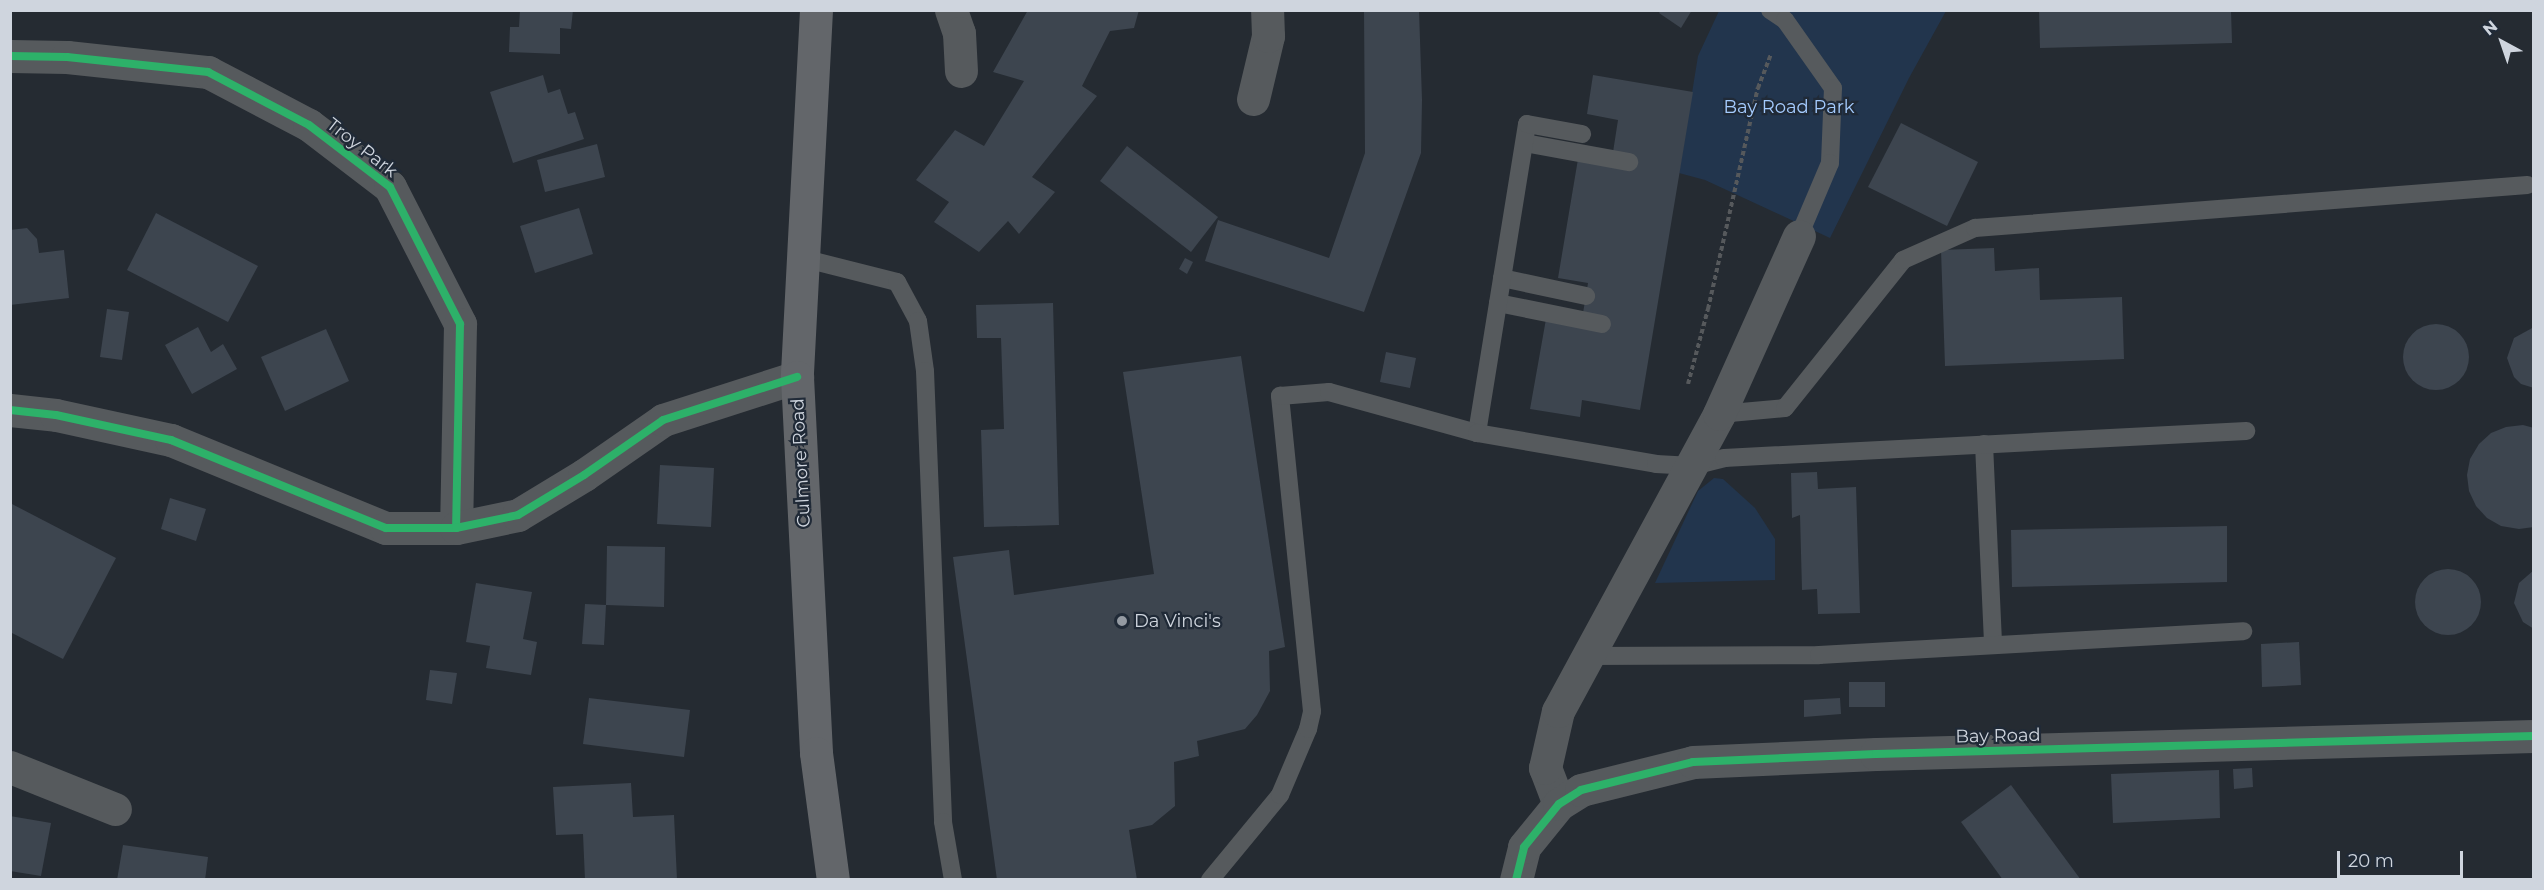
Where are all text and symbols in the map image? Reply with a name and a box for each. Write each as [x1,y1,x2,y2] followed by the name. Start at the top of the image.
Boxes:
[2472,12,2532,72] north arrow
[2479,16,2501,39] text: N
[1723,96,1855,118] park label: Bay Road Park
[322,114,402,182] street label: Troy Park
[787,398,815,528] street label: Culmore Road
[1134,610,1221,632] place label: Da Vinci's
[1115,614,1129,628] marker: Da Vinci's
[1955,724,2041,748] street label: Bay Road
[2340,839,2466,877] scale bar
[2348,850,2394,872] text: 20 m

